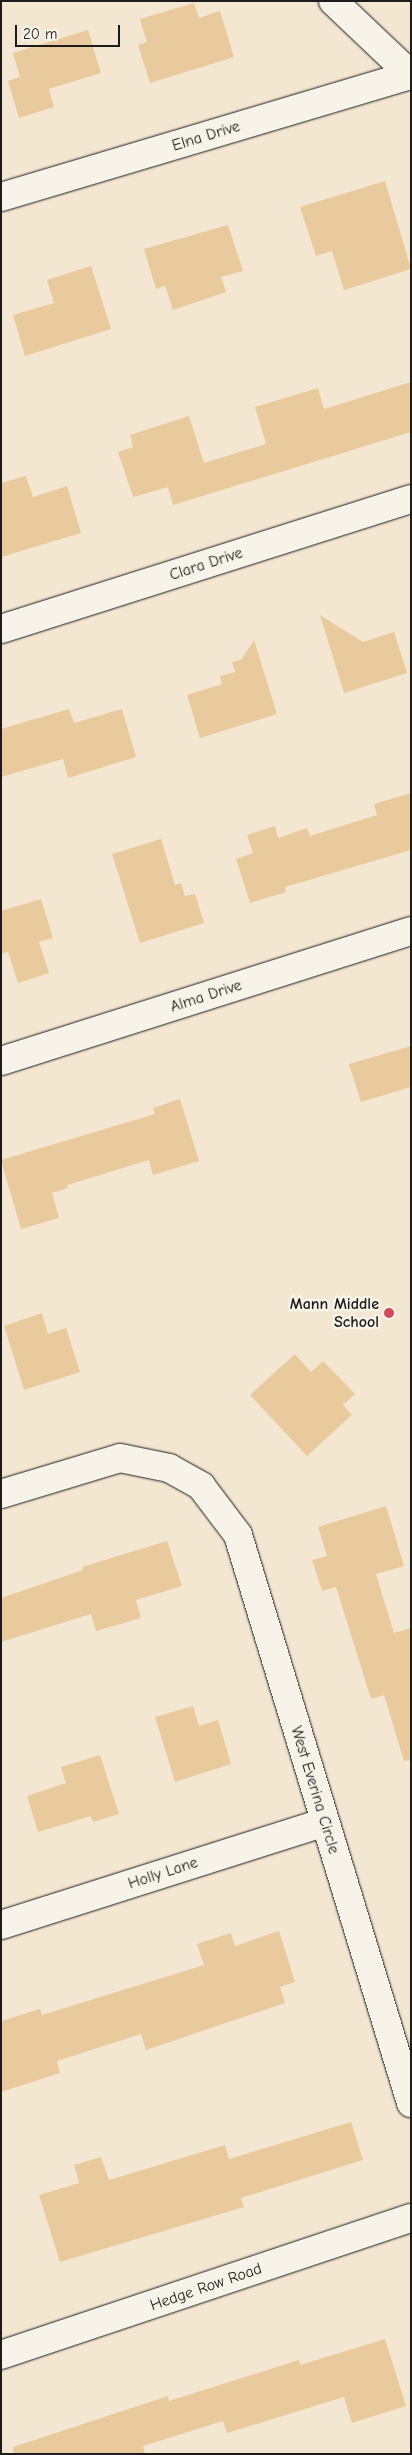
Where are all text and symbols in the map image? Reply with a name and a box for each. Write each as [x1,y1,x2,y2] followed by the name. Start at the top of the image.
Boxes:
[18,15,122,47] scale bar
[23,25,57,43] text: 20 m
[170,117,242,155] street label: Elna Drive
[167,543,245,585] street label: Clara Drive
[168,975,244,1017] street label: Alma Drive
[290,1294,379,1332] place label: Mann Middle School
[383,1307,395,1319] marker: Mann Middle School
[286,1724,344,1856] street label: West Everina Circle
[126,1853,200,1893] street label: Holly Lane
[148,2259,264,2315] street label: Hedge Row Road

